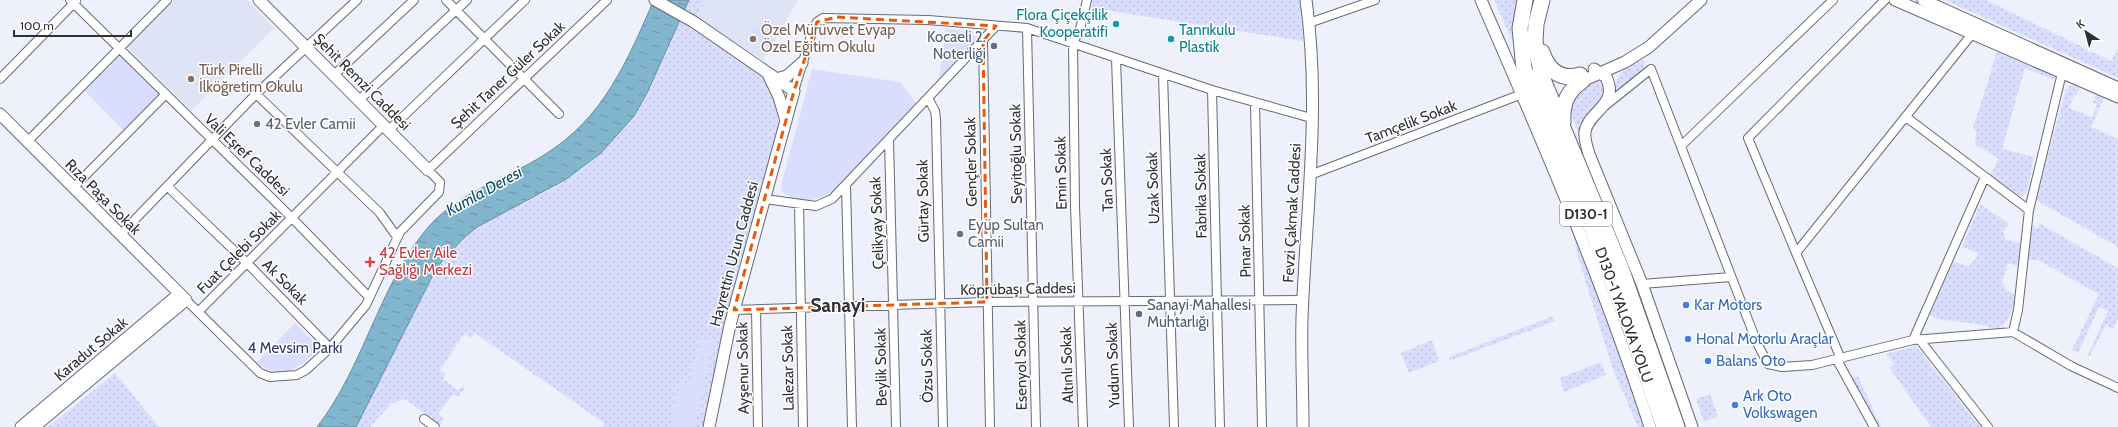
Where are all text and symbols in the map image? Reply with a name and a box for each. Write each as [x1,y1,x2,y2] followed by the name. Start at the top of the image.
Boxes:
[1016,6,1108,41] place label: Flora Çiçekçilik Kooperatifi
[14,12,131,38] scale bar
[2066,12,2106,52] north arrow
[2073,16,2087,32] text: K
[447,17,569,132] street label: Şehit Taner Güler Sokak
[20,18,54,33] text: 100 m
[1111,19,1121,29] marker: Flora Çiçekçilik Kooperatifi
[761,21,896,56] place label: Özel Mürüvvet Evyap Özel Eğitim Okulu
[1179,21,1236,56] place label: Tanrıkulu Plastik
[927,28,986,63] place label: Kocaeli 2. Noterliği
[310,30,414,134] street label: Şehit Remzi Caddesi
[748,34,758,44] marker: Özel Mürüvvet Evyap Özel Eğitim Okulu
[1166,34,1176,44] marker: Tanrıkulu Plastik
[989,41,999,51] marker: Kocaeli 2. Noterliği
[199,61,303,96] place label: Türk Pirelli İlköğretim Okulu
[186,74,196,84] marker: Türk Pirelli İlköğretim Okulu
[1363,96,1459,148] street label: Tamçelik Sokak
[1006,103,1026,204] street label: Seyitoğlu Sokak
[201,110,293,200] street label: Vali Eşref Caddesi
[265,115,356,133] place label: 42 Evler Camii
[961,117,981,207] street label: Gençler Sokak
[252,119,262,129] marker: 42 Evler Camii
[1051,136,1071,210] street label: Emin Sokak
[1279,143,1305,283] street label: Fevzi Çakmak Caddesi
[1097,148,1117,212] street label: Tan Sokak
[1143,151,1163,225] street label: Uzak Sokak
[1191,153,1211,239] street label: Fabrika Sokak
[61,155,145,239] street label: Rıza Paşa Sokak
[913,159,933,243] street label: Gürtay Sokak
[442,162,526,220] water label: Kumla Deresi
[866,176,888,270] street label: Çelikyay Sokak
[706,179,762,329] street label: Hayrettin Uzun Caddesi
[1560,202,1612,226] road number: D130-1
[1235,204,1255,278] street label: Pınar Sokak
[193,206,285,298] street label: Fuat Çelebi Sokak
[968,216,1044,251] place label: Eyüp Sultan Camii
[955,229,965,239] marker: Eyüp Sultan Camii
[379,244,472,279] place label: 42 Evler Aile Sağlığı Merkezi
[1591,245,1657,385] street label: D130-1 YALOVA YOLU
[259,256,312,309] street label: Ak Sokak
[364,256,376,268] marker: 42 Evler Aile Sağlığı Merkezi
[960,279,1076,299] street label: Köprübaşı Caddesi
[811,294,865,317] district label: Sanayi
[1147,296,1251,331] place label: Sanayi Mahallesi Muhtarlığı
[1694,296,1762,314] place label: Kar Motors
[1681,300,1691,310] marker: Kar Motors
[1134,309,1144,319] marker: Sanayi Mahallesi Muhtarlığı
[51,313,131,385] street label: Karadut Sokak
[1011,319,1031,410] street label: Esenyol Sokak
[733,322,753,414] street label: Ayşenur Sokak
[1103,322,1124,409] street label: Yudum Sokak
[778,325,798,411] street label: Lalezar Sokak
[1057,326,1077,404] street label: Altınlı Sokak
[871,327,891,406] street label: Beylik Sokak
[917,329,937,403] street label: Özsu Sokak
[1696,330,1834,348] place label: Honal Motorlu Araçlar
[1683,334,1693,344] marker: Honal Motorlu Araçlar
[247,339,343,357] park label: 4 Mevsim Parkı
[1716,352,1786,370] place label: Balans Oto
[1703,356,1713,366] marker: Balans Oto
[1743,387,1818,422] place label: Ark Oto Volkswagen
[1730,400,1740,410] marker: Ark Oto Volkswagen

